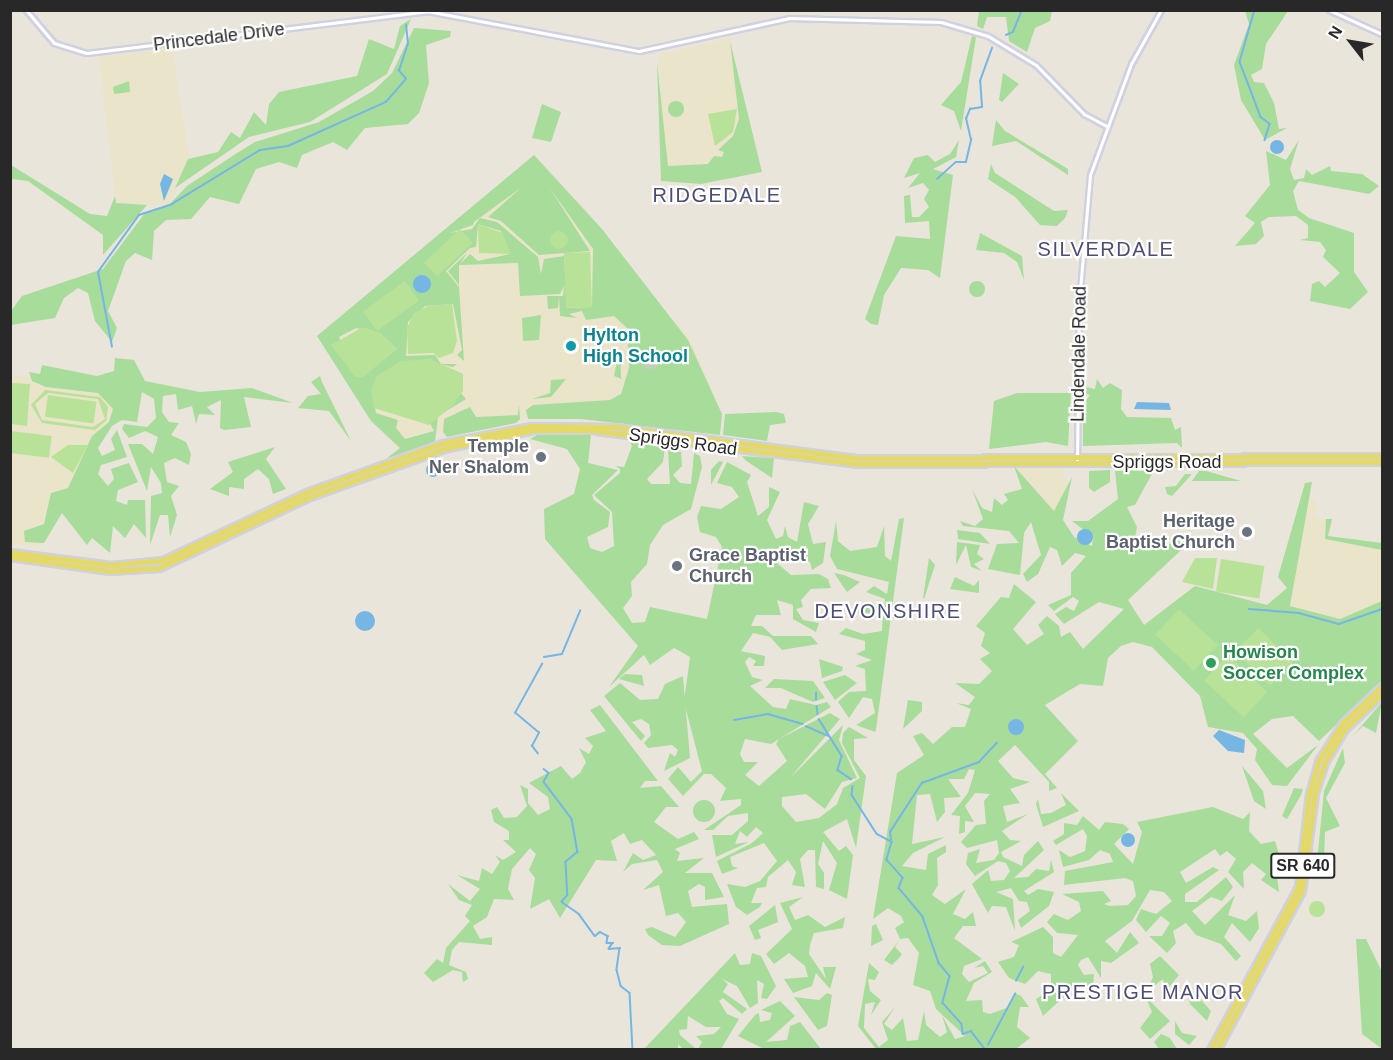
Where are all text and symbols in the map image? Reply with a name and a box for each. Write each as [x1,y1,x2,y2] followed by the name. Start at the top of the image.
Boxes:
[1321,12,1381,72] north arrow
[152,18,286,56] street label: Princedale Drive
[1325,23,1345,42] text: N
[652,183,782,207] district label: RIDGEDALE
[1038,237,1174,261] district label: SILVERDALE
[1067,286,1091,422] street label: Lindendale Road
[583,325,688,368] place label: Hylton High School
[564,339,578,353] marker: Hylton High School
[627,424,739,460] street label: Spriggs Road
[429,436,529,478] place label: Temple Ner Shalom
[534,450,548,464] marker: Temple Ner Shalom
[1112,451,1222,473] street label: Spriggs Road
[1106,511,1235,554] place label: Heritage Baptist Church
[1240,525,1254,539] marker: Heritage Baptist Church
[689,545,806,588] place label: Grace Baptist Church
[670,559,684,573] marker: Grace Baptist Church
[814,599,962,623] district label: DEVONSHIRE
[1223,642,1364,684] place label: Howison Soccer Complex
[1204,656,1218,670] marker: Howison Soccer Complex
[1270,853,1336,879] road number: SR 640
[1042,980,1244,1004] district label: PRESTIGE MANOR

